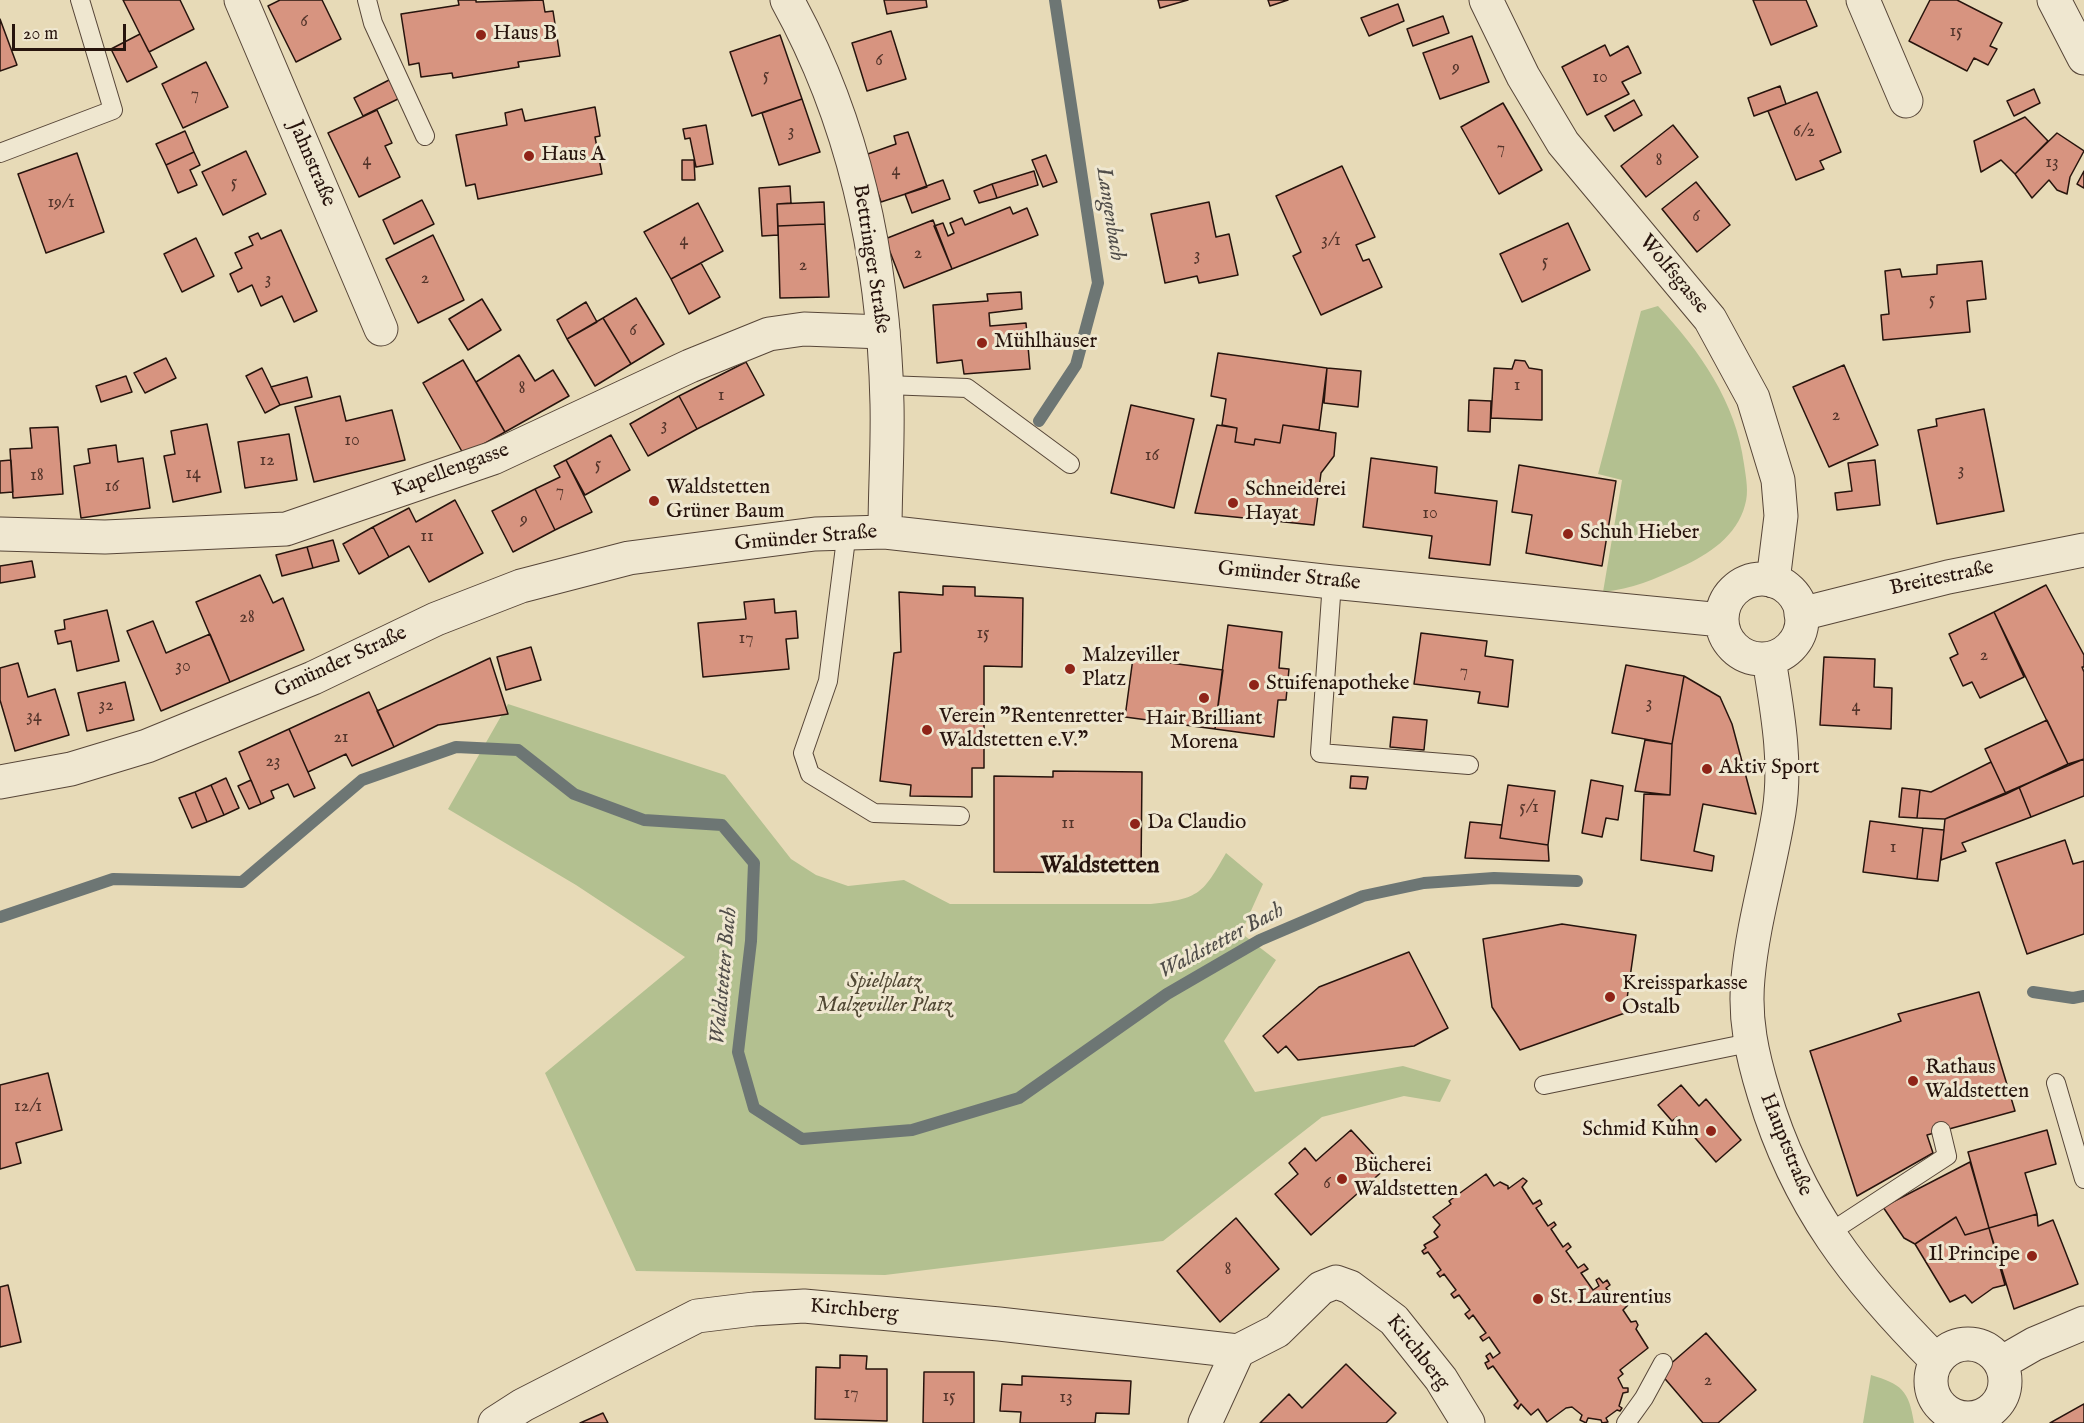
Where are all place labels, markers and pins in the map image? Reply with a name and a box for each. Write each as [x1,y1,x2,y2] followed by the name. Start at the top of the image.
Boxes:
[493,22,557,48] place label: Haus B
[474,28,488,42] marker: Haus B
[541,143,605,169] place label: Haus A
[522,149,536,163] marker: Haus A
[994,330,1097,356] place label: Mühlhäuser
[975,336,989,350] marker: Mühlhäuser
[666,476,784,526] place label: Waldstetten Grüner Baum
[1245,478,1346,528] place label: Schneiderei Hayat
[647,494,661,508] marker: Waldstetten Grüner Baum
[1226,496,1240,510] marker: Schneiderei Hayat
[1580,521,1699,547] place label: Schuh Hieber
[1561,527,1575,541] marker: Schuh Hieber
[1082,644,1180,694] place label: Malzeviller Platz
[1063,662,1077,676] marker: Malzeviller Platz
[1266,672,1409,698] place label: Stuifenapotheke
[1247,678,1261,692] marker: Stuifenapotheke
[1197,691,1211,705] marker: Hair Brilliant Morena
[939,705,1124,755] place label: Verein "Rentenretter Waldstetten e.V."
[1146,707,1262,757] place label: Hair Brilliant Morena
[920,723,934,737] marker: Verein "Rentenretter Waldstetten e.V."
[1719,756,1819,782] place label: Aktiv Sport
[1700,762,1714,776] marker: Aktiv Sport
[1147,811,1246,837] place label: Da Claudio
[1128,817,1142,831] marker: Da Claudio
[1622,972,1748,1022] place label: Kreissparkasse Ostalb
[1603,990,1617,1004] marker: Kreissparkasse Ostalb
[1925,1056,2029,1106] place label: Rathaus Waldstetten
[1906,1074,1920,1088] marker: Rathaus Waldstetten
[1582,1118,1699,1144] place label: Schmid Kuhn
[1704,1124,1718,1138] marker: Schmid Kuhn
[1354,1154,1458,1204] place label: Bücherei Waldstetten
[1335,1172,1349,1186] marker: Bücherei Waldstetten
[1928,1243,2020,1269] place label: Il Principe
[2025,1249,2039,1263] marker: Il Principe
[1550,1286,1671,1312] place label: St. Laurentius
[1531,1292,1545,1306] marker: St. Laurentius

